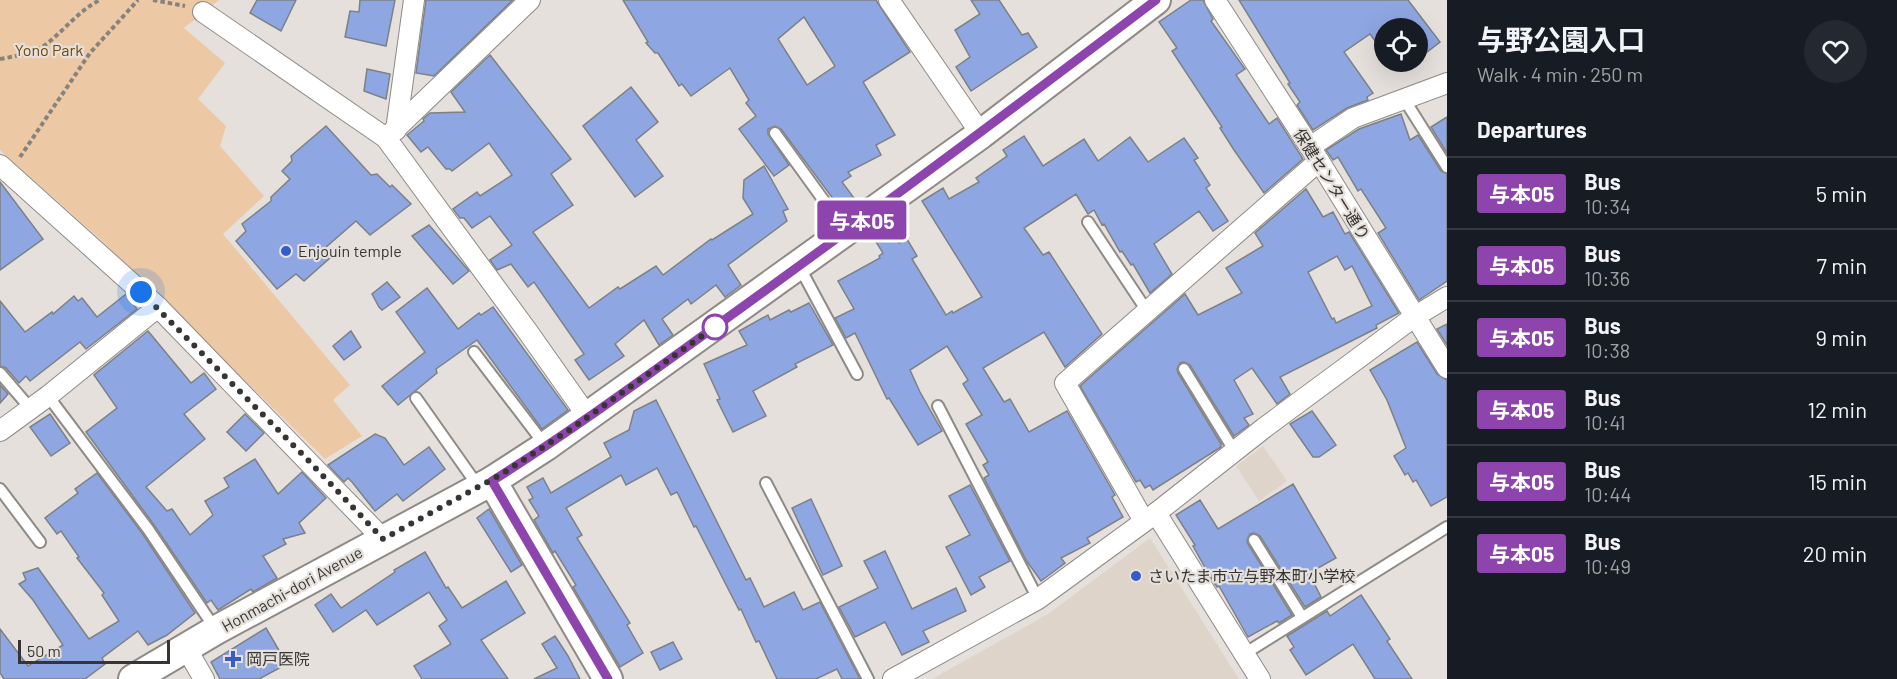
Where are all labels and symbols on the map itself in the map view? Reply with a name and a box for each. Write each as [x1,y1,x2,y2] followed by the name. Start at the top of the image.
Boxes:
[15,40,83,59] park label: Yono Park
[1290,124,1374,243] street label: 保健センター通り
[820,200,904,240] line badge: 与本05
[298,241,402,260] place label: Enjouin temple
[279,244,293,258] marker: Enjouin temple
[126,277,156,307] your location
[702,314,728,340] unlabelled marker
[218,542,365,635] street label: Honmachi-dori Avenue
[1148,566,1356,585] place label: さいたま市立与野本町小学校
[1129,569,1143,583] marker: さいたま市立与野本町小学校
[18,637,170,664] scale bar
[246,649,310,668] place label: 岡戸医院
[224,650,242,668] marker: 岡戸医院

